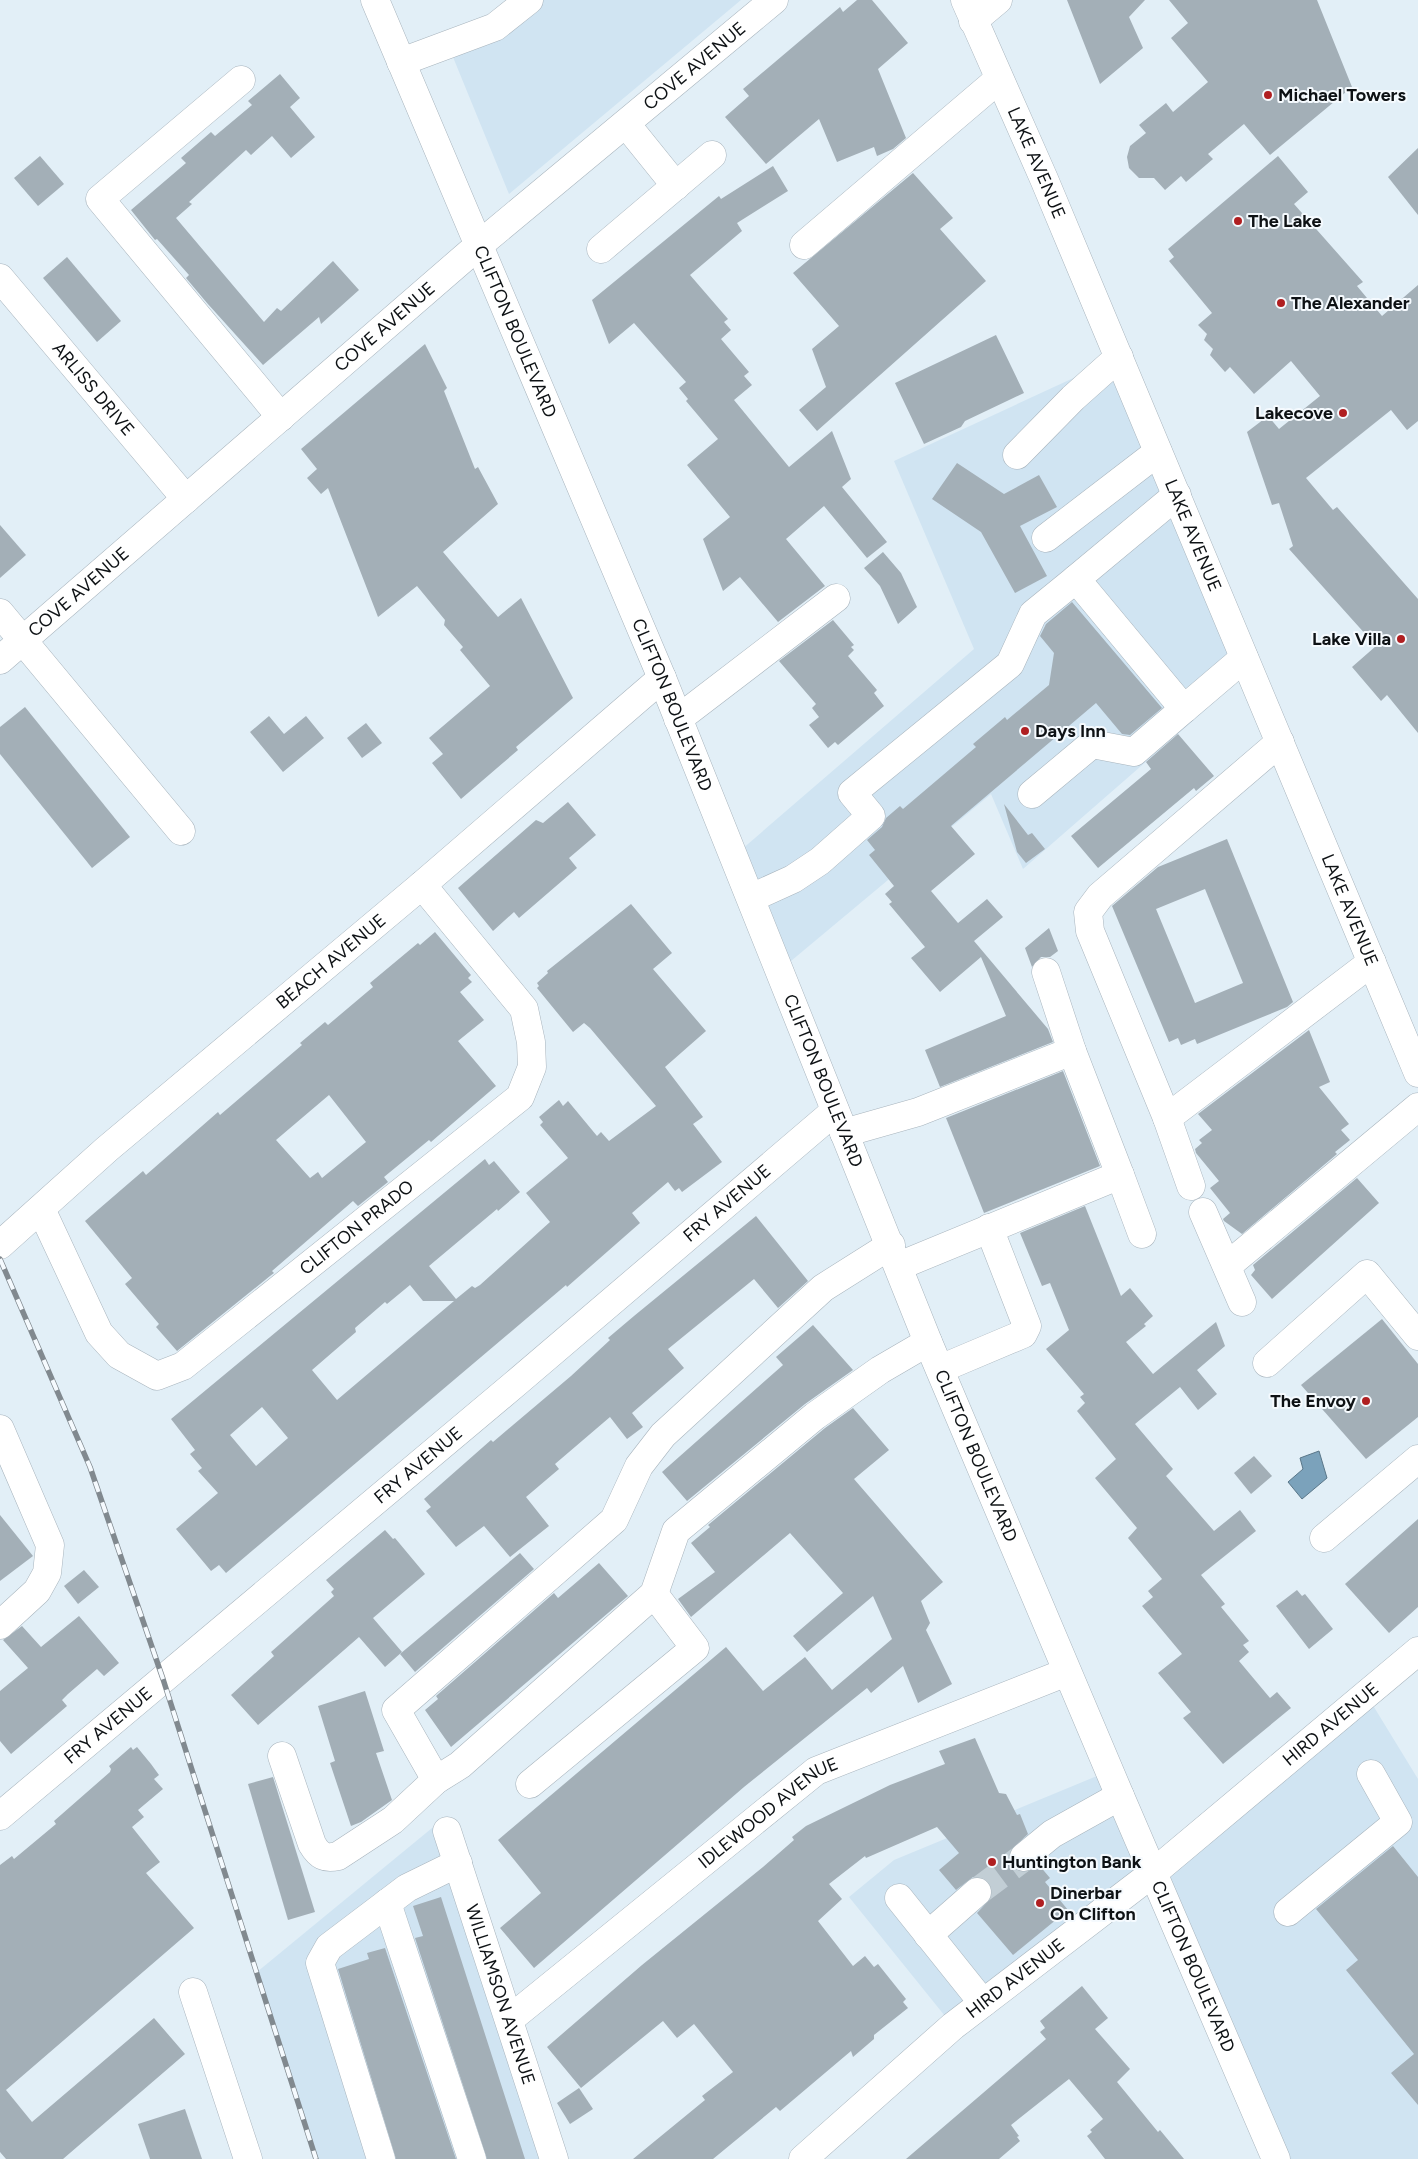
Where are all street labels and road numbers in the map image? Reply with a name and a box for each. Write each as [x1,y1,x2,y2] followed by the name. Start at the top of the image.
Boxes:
[639,17,750,115] street label: COVE AVENUE
[1003,104,1070,222] street label: LAKE AVENUE
[469,242,561,421] street label: CLIFTON BOULEVARD
[330,277,440,376] street label: COVE AVENUE
[48,337,139,440] street label: ARLISS DRIVE
[1160,476,1226,595] street label: LAKE AVENUE
[24,542,134,642] street label: COVE AVENUE
[627,615,717,794] street label: CLIFTON BOULEVARD
[1317,851,1383,969] street label: LAKE AVENUE
[272,909,390,1013] street label: BEACH AVENUE
[779,991,868,1170] street label: CLIFTON BOULEVARD
[679,1160,775,1247] street label: FRY AVENUE
[295,1175,418,1280] street label: CLIFTON PRADO
[930,1366,1022,1545] street label: CLIFTON BOULEVARD
[370,1422,467,1508] street label: FRY AVENUE
[1278,1678,1383,1771] street label: HIRD AVENUE
[59,1682,157,1769] street label: FRY AVENUE
[694,1752,841,1873] street label: IDLEWOOD AVENUE
[1147,1877,1240,2056] street label: CLIFTON BOULEVARD
[461,1901,540,2088] street label: WILLIAMSON AVENUE
[962,1934,1069,2023] street label: HIRD AVENUE

